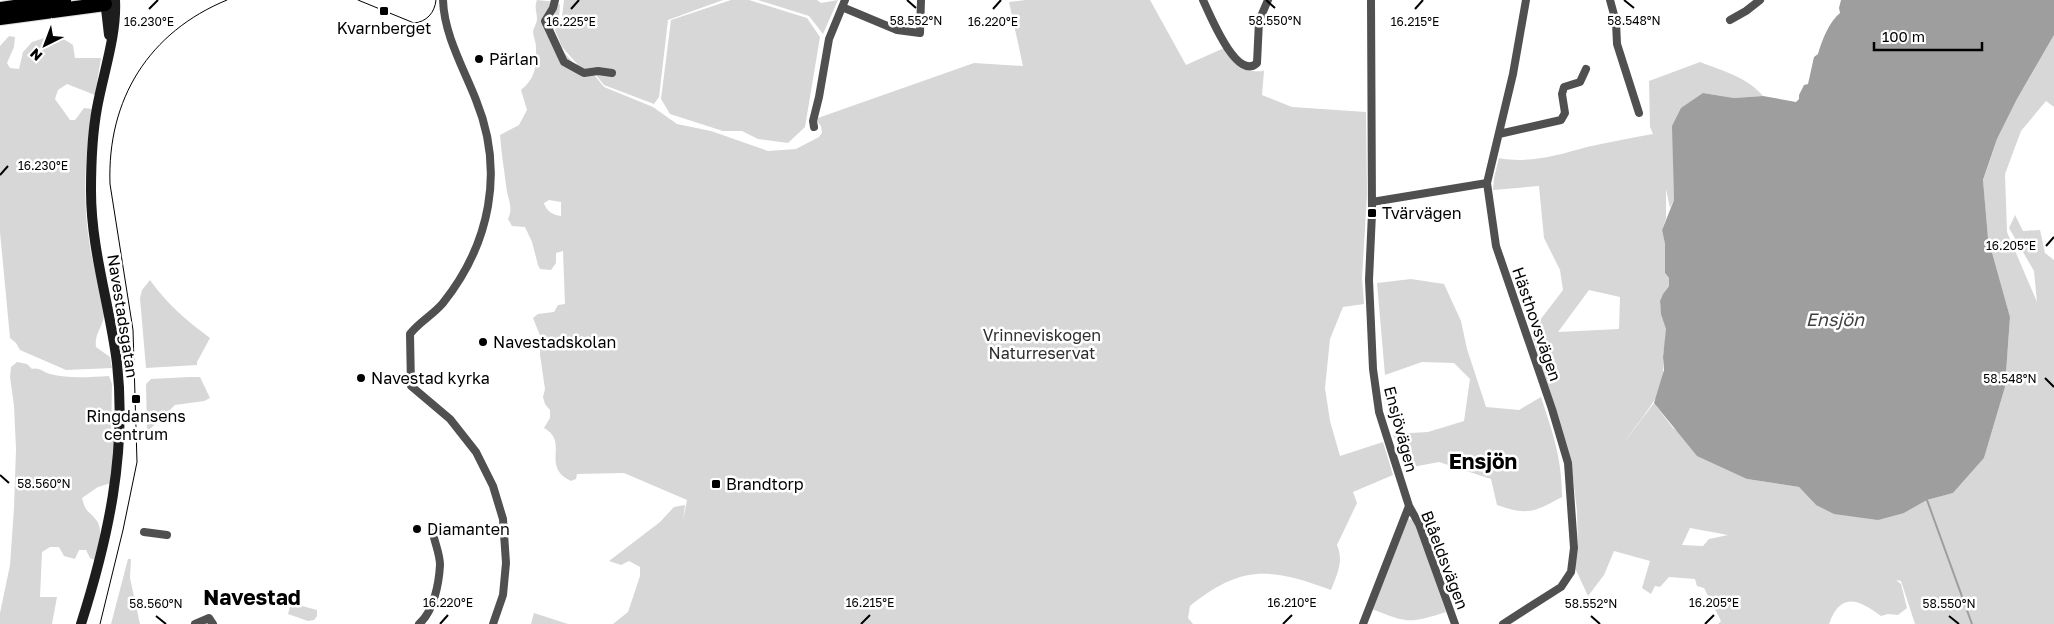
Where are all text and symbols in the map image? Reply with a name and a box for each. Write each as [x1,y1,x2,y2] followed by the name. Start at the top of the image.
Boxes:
[378,5,390,17] marker: Kvarnberget
[890,13,942,28] text: 58.552°N
[1248,13,1302,28] text: 58.550°N
[1607,13,1661,28] text: 58.548°N
[124,14,174,29] text: 16.230°E
[546,14,596,29] text: 16.225°E
[968,14,1018,29] text: 16.220°E
[1391,14,1439,29] text: 16.215°E
[337,18,431,38] place label: Kvarnberget
[20,20,70,70] north arrow
[1874,20,1982,52] scale bar
[1882,27,1925,45] text: 100 m
[26,45,46,65] text: N
[489,49,539,69] place label: Pärlan
[473,53,485,65] marker: Pärlan
[18,158,68,173] text: 16.230°E
[1382,203,1462,223] place label: Tvärvägen
[1366,207,1378,219] marker: Tvärvägen
[1986,238,2036,253] text: 16.205°E
[103,253,143,379] street label: Navestadsgatan
[1508,264,1566,384] street label: Hästhovsvägen
[1806,308,1865,330] water label: Ensjön
[983,325,1101,363] park label: Vrinneviskogen Naturreservat
[493,332,616,352] place label: Navestadskolan
[477,336,489,348] marker: Navestadskolan
[371,368,490,388] place label: Navestad kyrka
[1983,371,2037,386] text: 58.548°N
[355,372,367,384] marker: Navestad kyrka
[1380,384,1422,474] street label: Ensjövägen
[130,393,142,405] marker: Ringdansens centrum
[86,406,186,444] place label: Ringdansens centrum
[1449,448,1517,474] district label: Ensjön
[726,474,804,494] place label: Brandtorp
[17,476,71,491] text: 58.560°N
[710,478,722,490] marker: Brandtorp
[1417,508,1473,612] street label: Blåeldsvägen
[427,519,510,539] place label: Diamanten
[411,523,423,535] marker: Diamanten
[203,584,301,610] district label: Navestad
[423,595,473,610] text: 16.220°E
[846,595,894,610] text: 16.215°E
[1268,595,1316,610] text: 16.210°E
[1689,595,1739,610] text: 16.205°E
[129,596,183,611] text: 58.560°N
[1565,596,1617,611] text: 58.552°N
[1922,596,1976,611] text: 58.550°N

